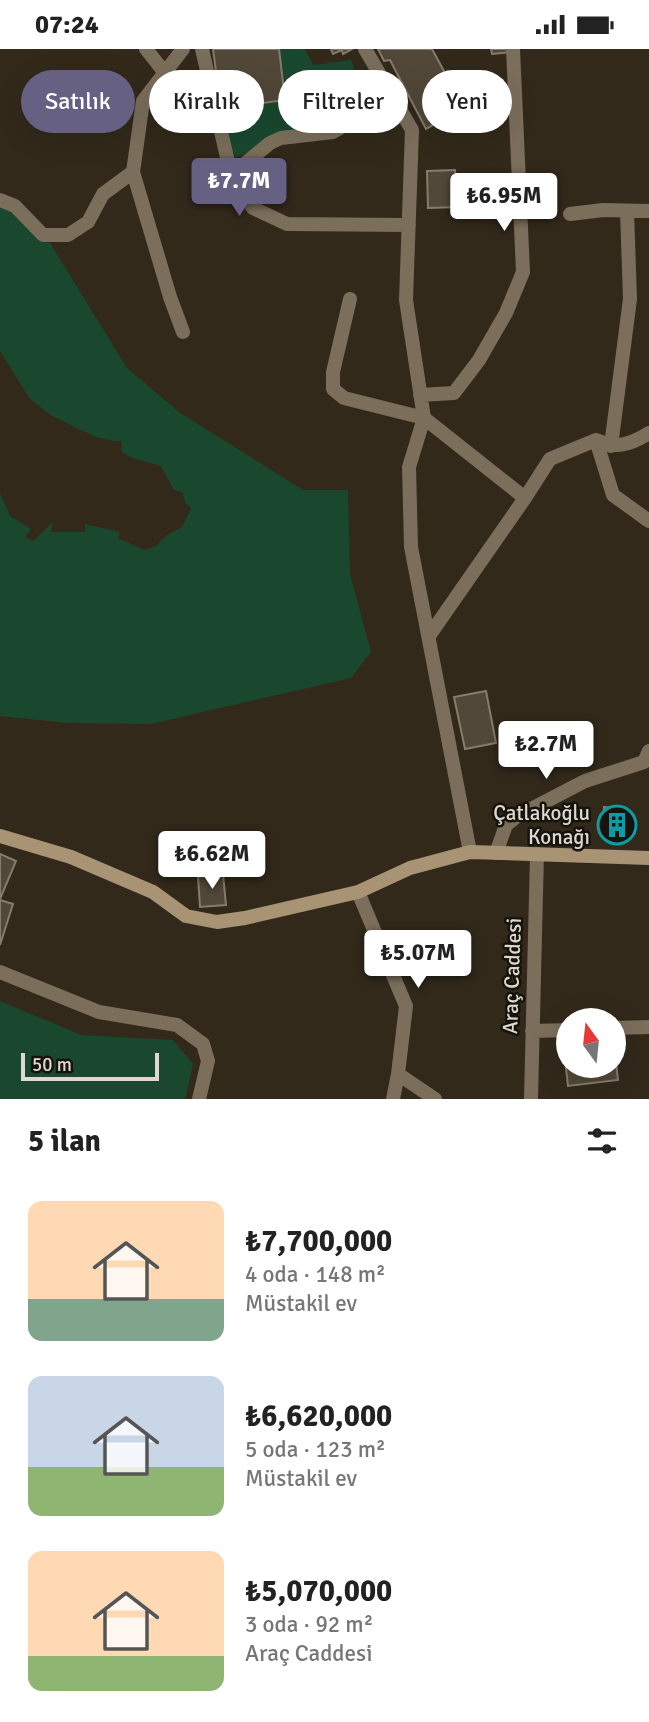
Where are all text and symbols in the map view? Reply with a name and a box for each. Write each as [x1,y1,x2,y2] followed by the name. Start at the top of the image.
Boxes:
[35,9,99,41] text: 07:24
[21,70,135,133] chip: Satılık
[149,70,264,133] chip: Kiralık
[278,70,408,133] chip: Filtreler
[422,70,512,133] chip: Yeni
[190,159,288,218] pin: ₺7.7M
[207,166,271,195] text: ₺7.7M
[447,173,561,233] pin: ₺6.95M
[466,181,542,210] text: ₺6.95M
[497,721,595,781] pin: ₺2.7M
[514,729,578,758] text: ₺2.7M
[493,800,590,850] place label: Çatlakoğlu Konağı
[596,804,638,846] building icon: Çatlakoğlu Konağı
[155,831,269,891] pin: ₺6.62M
[174,839,250,868] text: ₺6.62M
[497,917,527,1035] street label: Araç Caddesi
[361,930,475,990] pin: ₺5.07M
[380,938,456,967] text: ₺5.07M
[556,1008,626,1078] north arrow
[556,1008,626,1078] map controls
[21,1050,159,1082] scale bar
[32,1053,72,1077] text: 50 m
[583,1122,621,1160] icon: filters
[28,1123,101,1160] text: 5 ilan
[245,1223,392,1260] text: ₺7,700,000
[84,1229,168,1313] icon: home
[245,1260,386,1289] text: 4 oda · 148 m²
[245,1289,357,1318] text: Müstakil ev
[245,1398,392,1435] text: ₺6,620,000
[84,1404,168,1488] icon: home
[245,1435,386,1464] text: 5 oda · 123 m²
[245,1464,357,1493] text: Müstakil ev
[245,1573,392,1610] text: ₺5,070,000
[84,1579,168,1663] icon: home
[245,1610,373,1639] text: 3 oda · 92 m²
[245,1639,372,1668] text: Araç Caddesi

